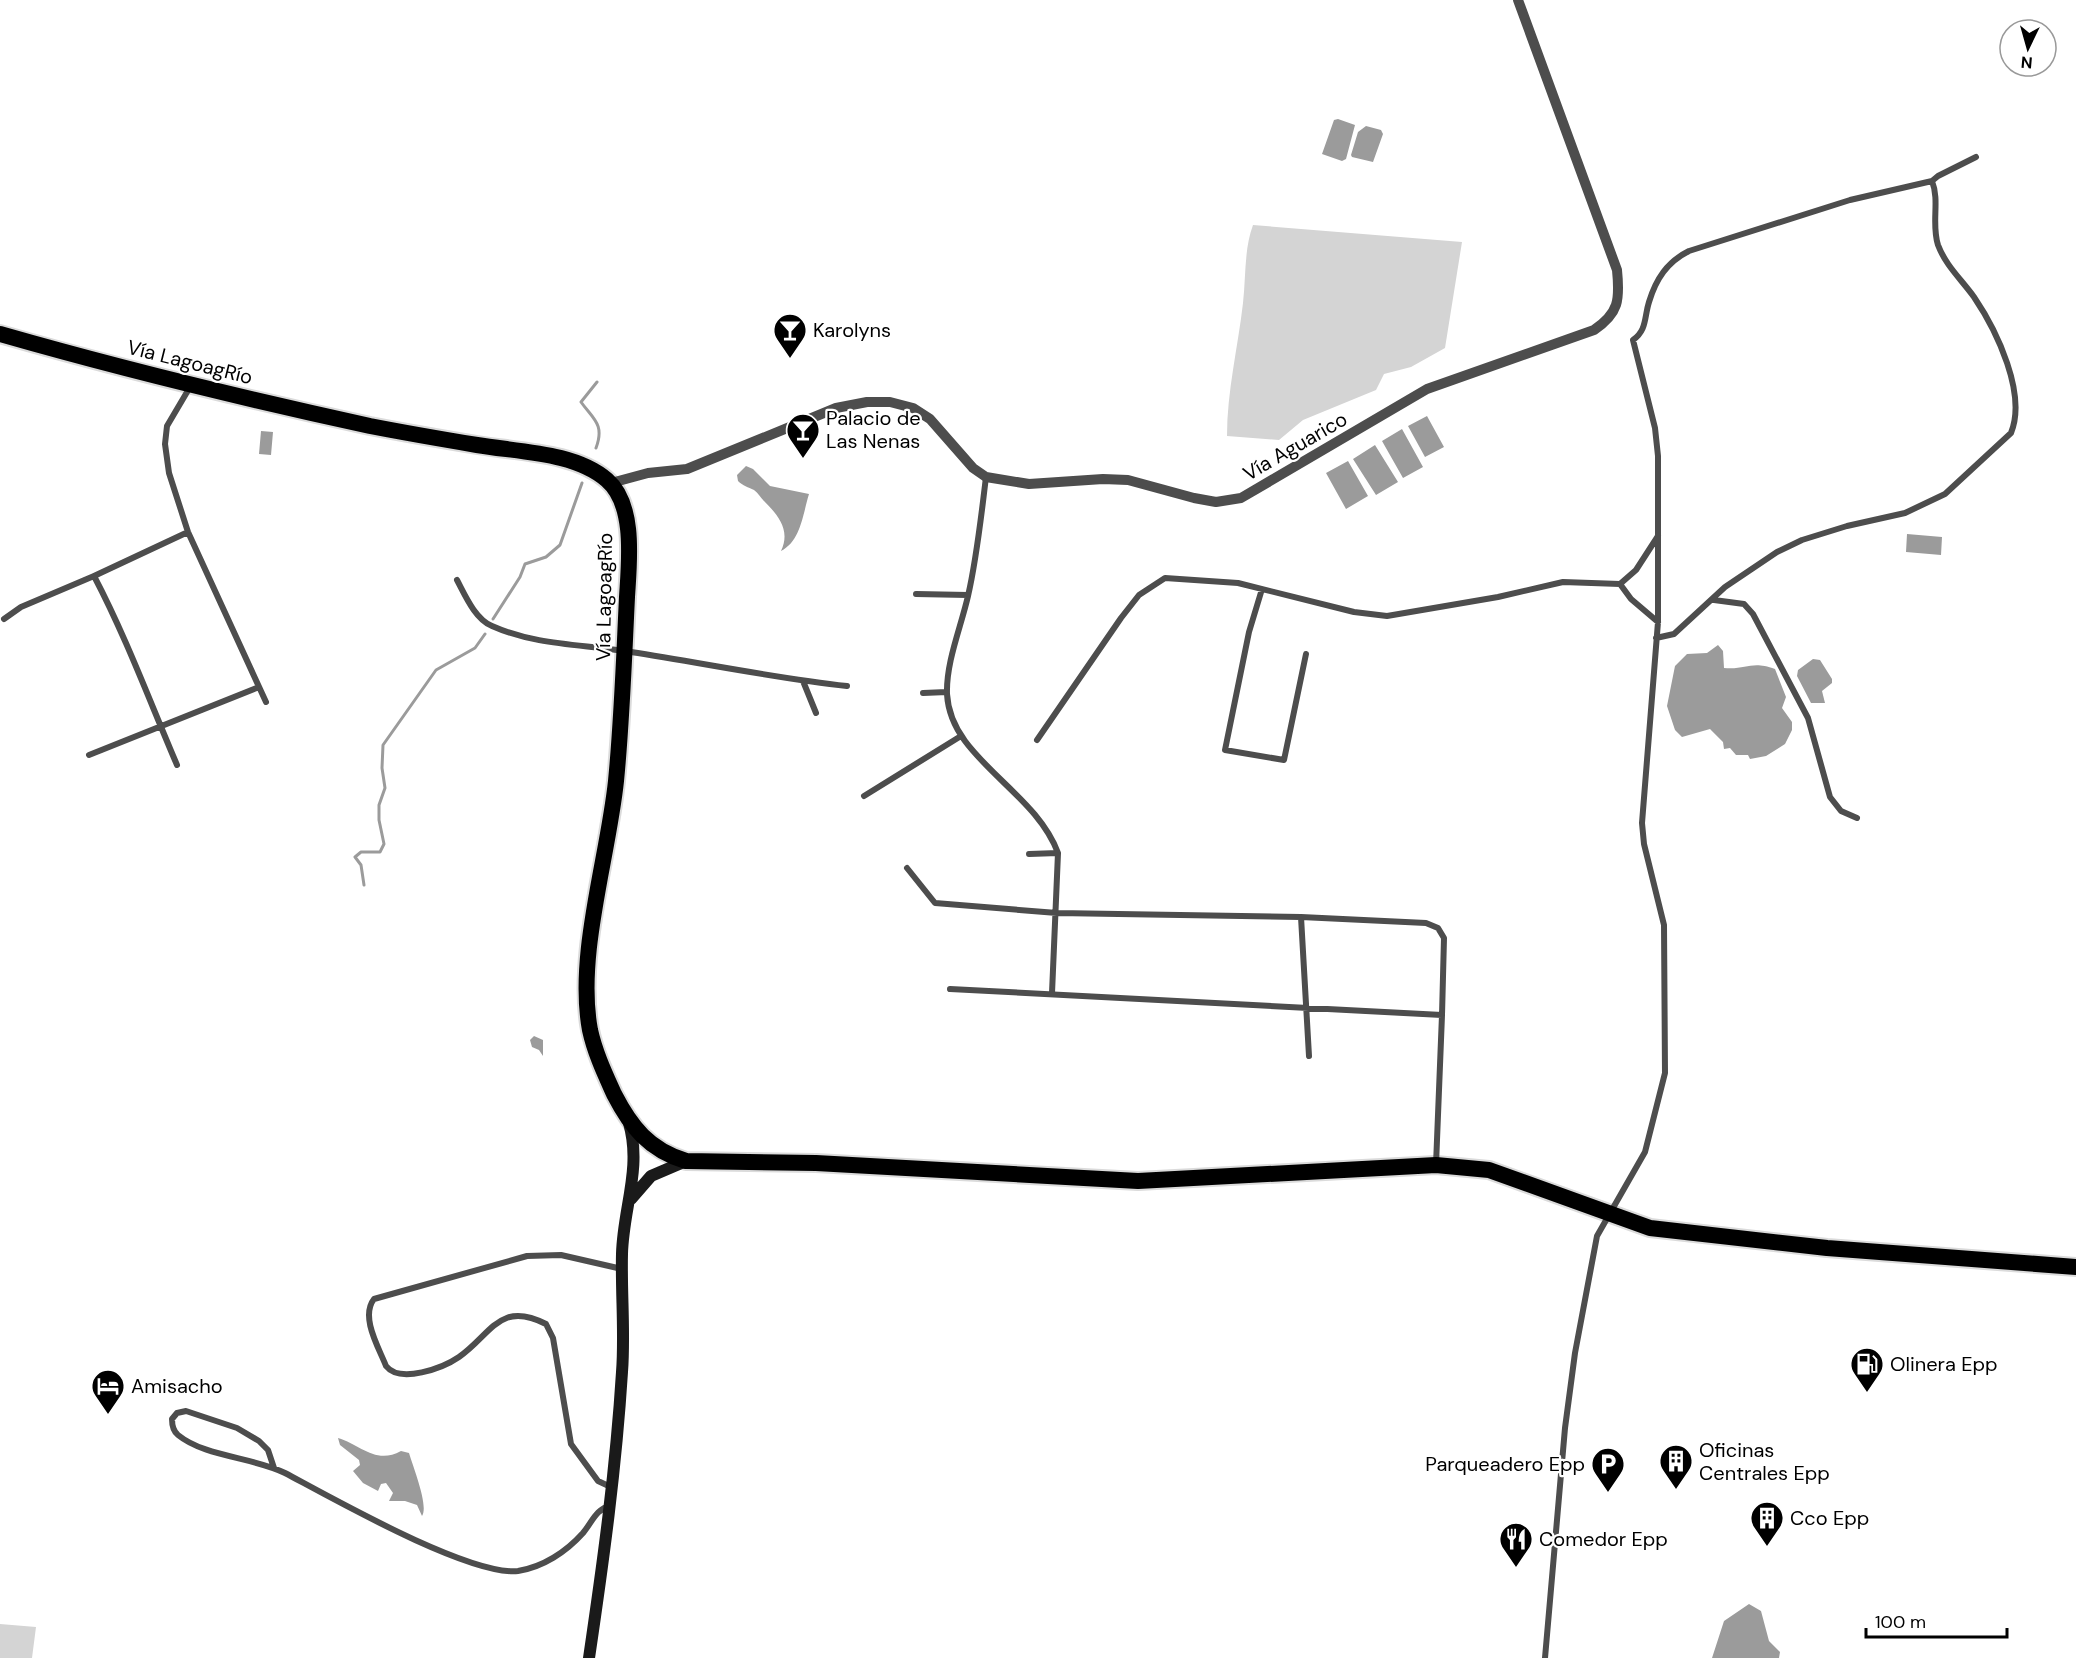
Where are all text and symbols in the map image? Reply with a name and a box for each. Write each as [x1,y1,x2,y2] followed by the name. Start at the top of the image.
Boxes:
[1998,18,2058,78] north arrow
[2020,51,2033,73] text: N
[772,312,808,359] bar icon: Karolyns
[813,317,891,343] place label: Karolyns
[125,334,255,390] street label: Vía LagoagRío
[826,405,921,454] place label: Palacio de Las Nenas
[1238,406,1352,486] street label: Vía Aguarico
[785,412,821,459] bar icon: Palacio de Las Nenas
[590,533,618,661] street label: Vía LagoagRío
[1849,1346,1885,1393] fuel station icon: Olinera Epp
[1890,1351,1998,1377] place label: Olinera Epp
[90,1368,126,1415] hotel icon: Amisacho
[131,1373,223,1399] place label: Amisacho
[1699,1437,1830,1486] place label: Oficinas Centrales Epp
[1658,1443,1694,1490] building icon: Oficinas Centrales Epp
[1590,1446,1626,1493] parking icon: Parqueadero Epp
[1425,1451,1585,1477] place label: Parqueadero Epp
[1749,1500,1785,1547] building icon: Cco Epp
[1790,1505,1869,1531] place label: Cco Epp
[1498,1521,1534,1568] restaurant icon: Comedor Epp
[1539,1526,1668,1552] place label: Comedor Epp
[1866,1601,2007,1639] scale bar
[1875,1610,1926,1634] text: 100 m

